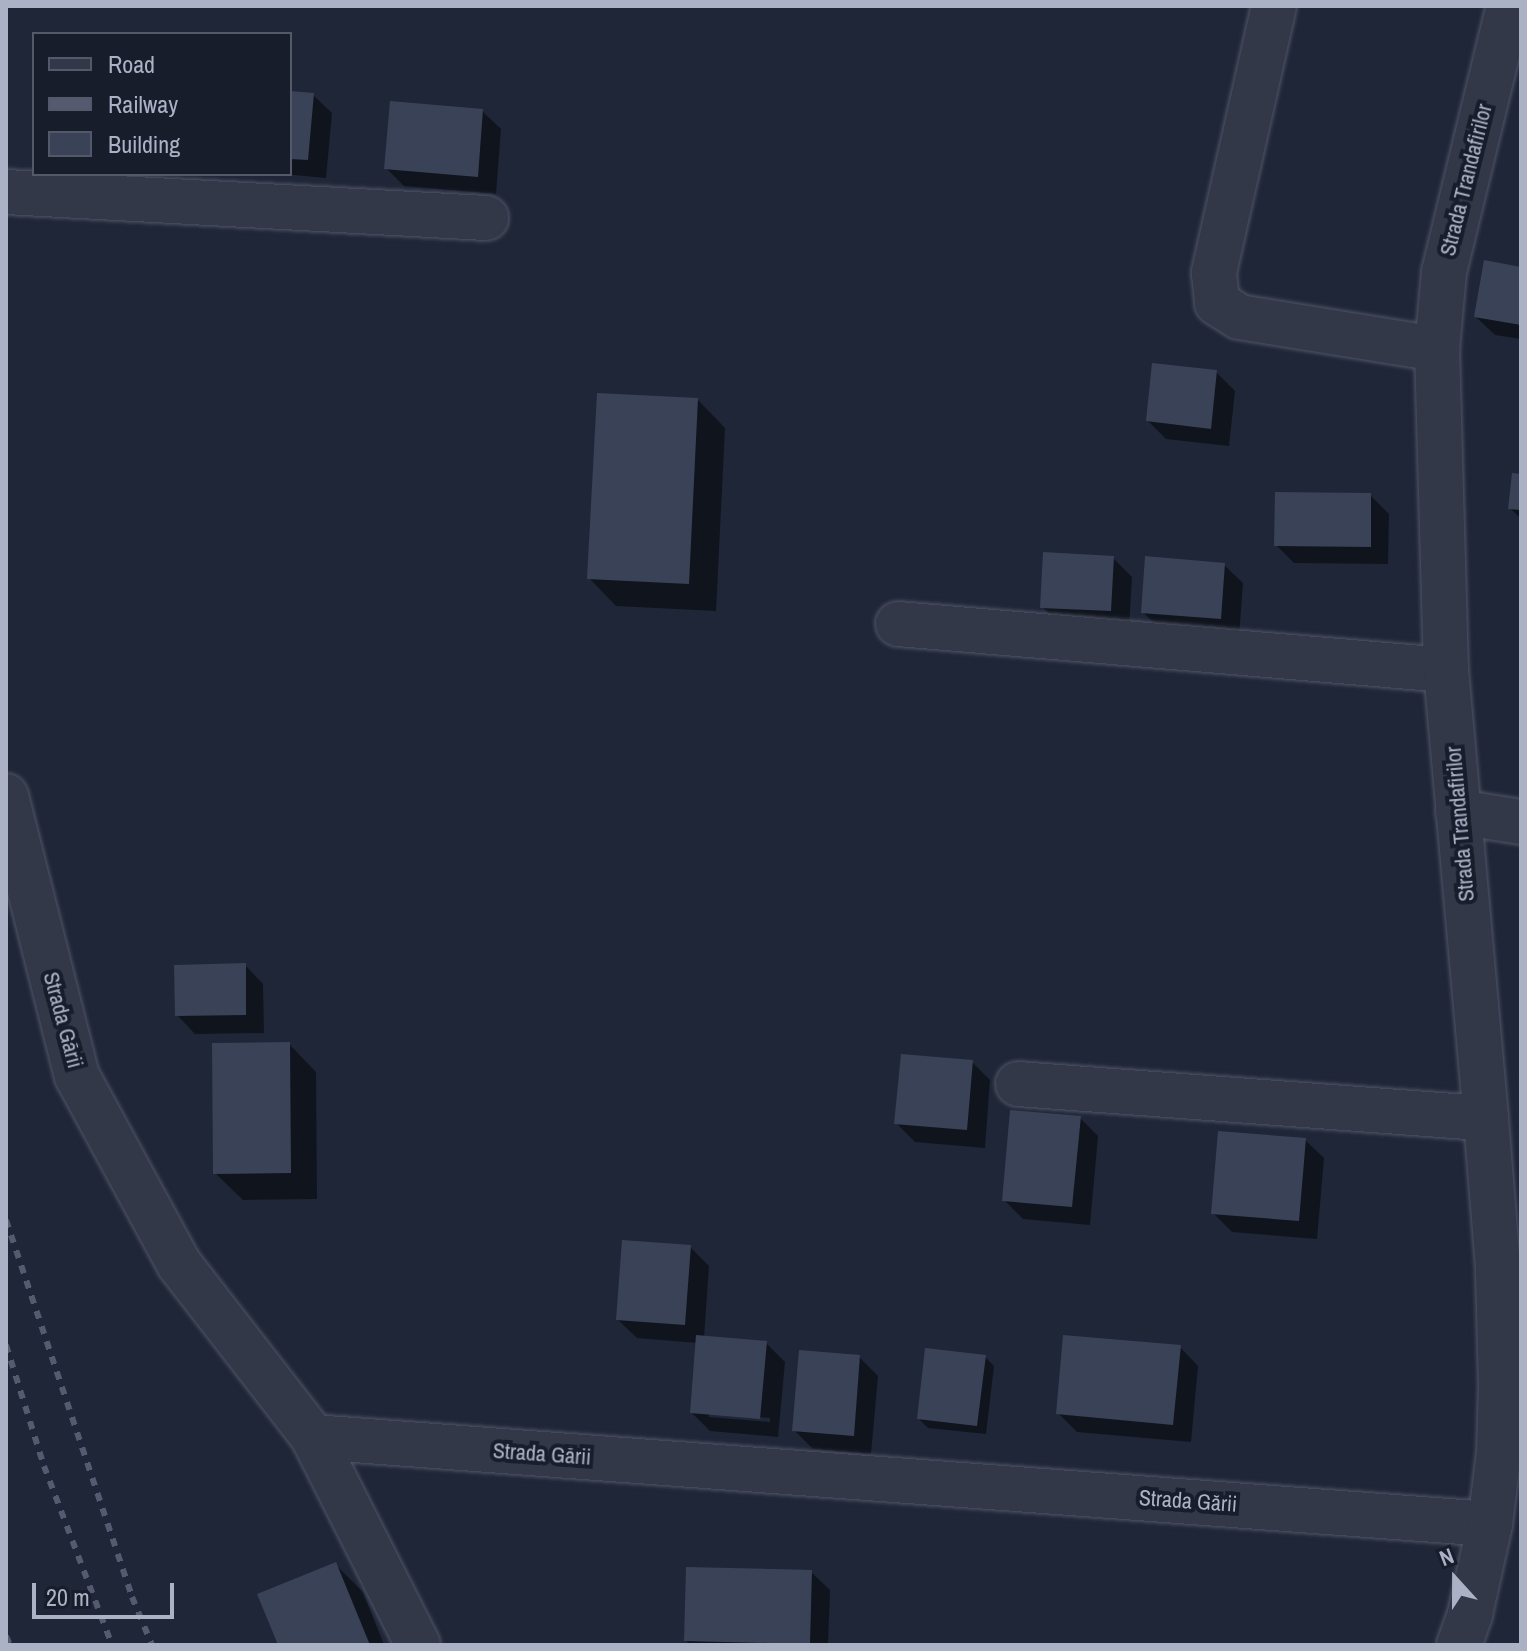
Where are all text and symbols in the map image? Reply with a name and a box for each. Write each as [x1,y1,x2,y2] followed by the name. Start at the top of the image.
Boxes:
[32,32,292,176] legend
[108,48,155,80] text: Road
[108,88,178,120] text: Railway
[1434,101,1498,259] street label: Strada Trandafirilor
[108,128,180,160] text: Building
[1440,745,1480,903] street label: Strada Trandafirilor
[38,969,88,1071] street label: Strada Gării
[492,1437,592,1471] street label: Strada Gării
[1138,1484,1238,1518] street label: Strada Gării
[1415,1539,1495,1619] north arrow
[1435,1540,1458,1573] text: N
[36,1567,178,1617] scale bar
[46,1581,90,1613] text: 20 m

